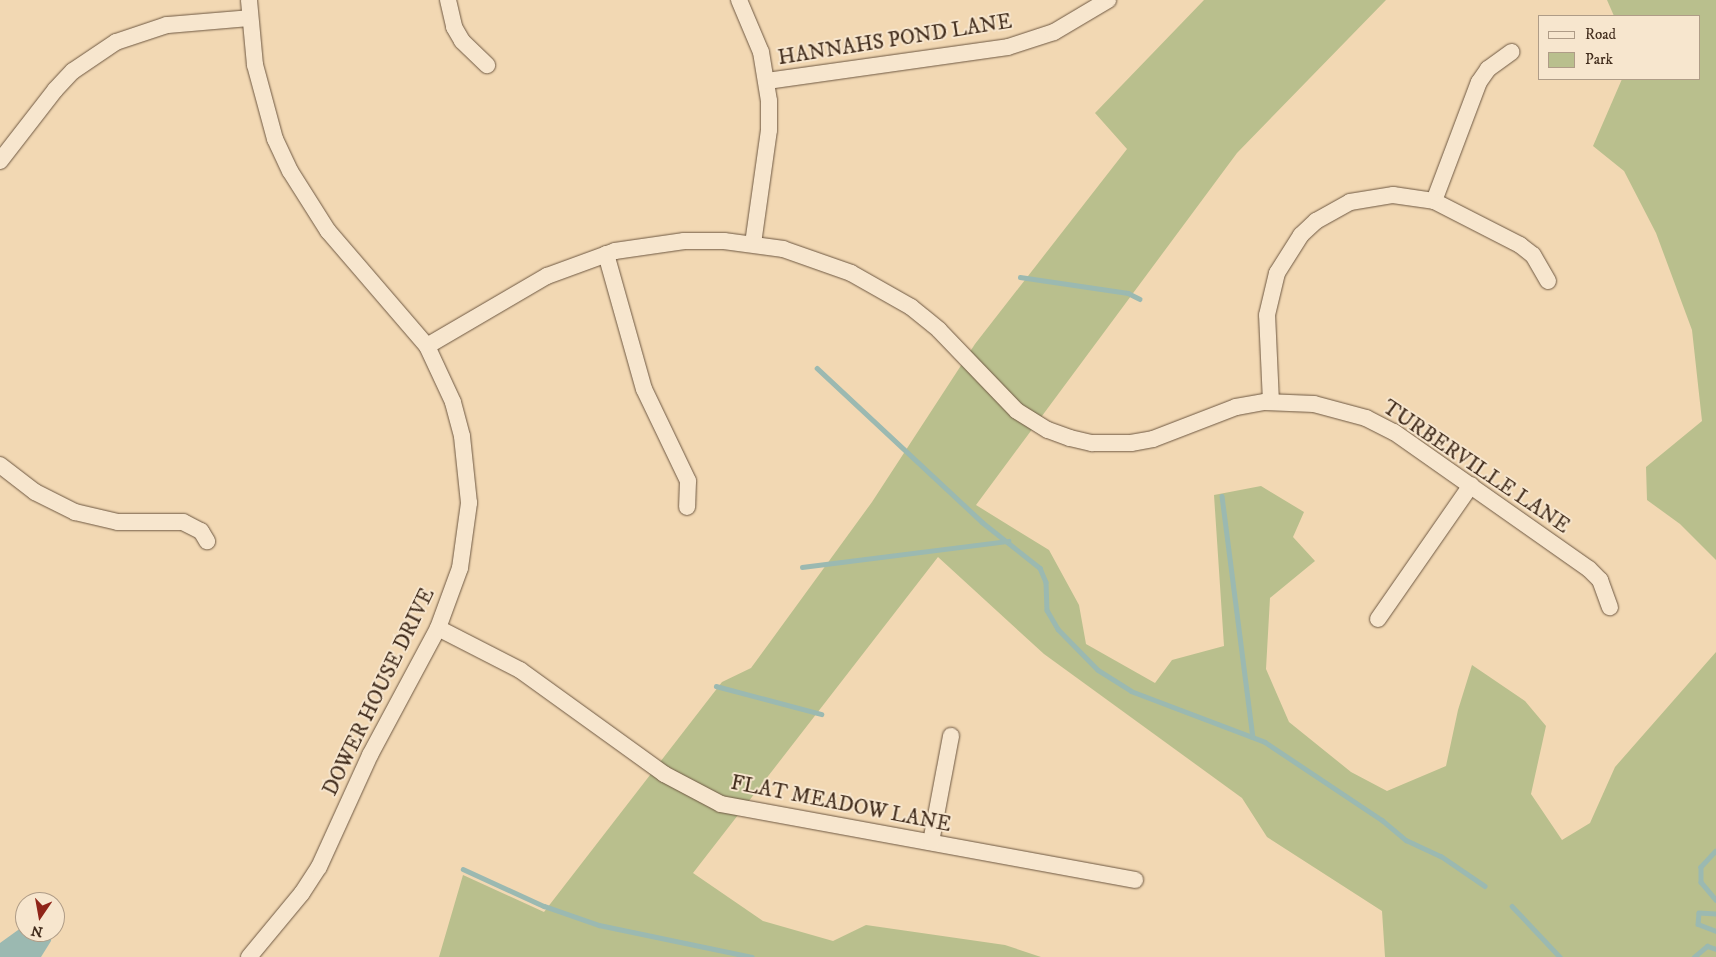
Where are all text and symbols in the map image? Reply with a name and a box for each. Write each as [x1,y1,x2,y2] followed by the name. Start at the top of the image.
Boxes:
[776,9,1014,71] street label: HANNAHS POND LANE
[1538,15,1701,80] legend
[1585,25,1616,44] text: Road
[1585,50,1613,69] text: Park
[1378,395,1574,539] street label: TURBERVILLE LANE
[318,584,440,800] street label: DOWER HOUSE DRIVE
[729,770,953,838] street label: FLAT MEADOW LANE
[15,892,65,942] north arrow
[30,921,45,941] text: N

